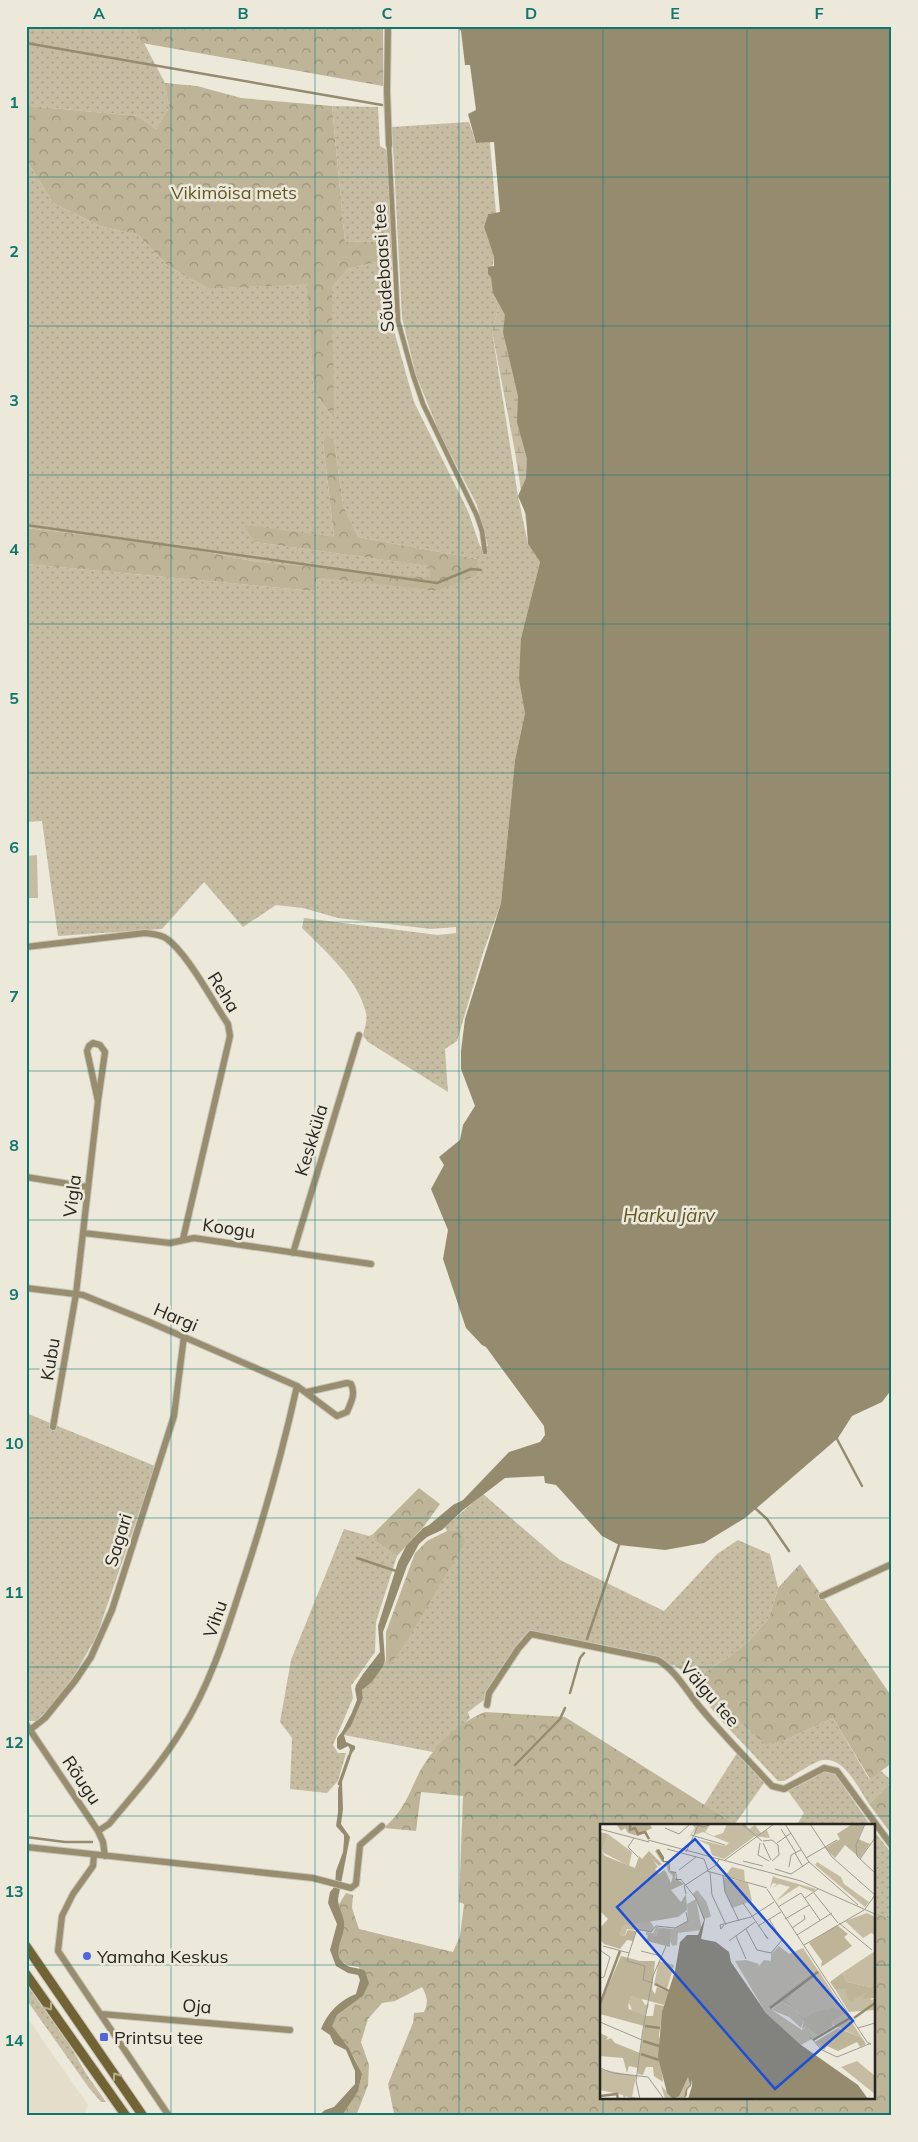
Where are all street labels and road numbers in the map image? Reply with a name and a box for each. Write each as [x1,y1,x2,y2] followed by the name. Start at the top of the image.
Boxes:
[367,203,399,333] street label: Sõudebaasi tee
[203,968,245,1016] street label: Reha
[289,1101,333,1179] street label: Keskküla
[58,1173,86,1219] street label: Vigla
[201,1213,257,1243] street label: Koogu
[150,1297,202,1337] street label: Hargi
[35,1336,65,1382] street label: Kubu
[99,1511,137,1569] street label: Sagari
[198,1597,232,1641] street label: Vihu
[675,1656,745,1732] street label: Välgu tee
[57,1751,107,1809] street label: Rõugu
[182,1994,212,2018] street label: Oja

